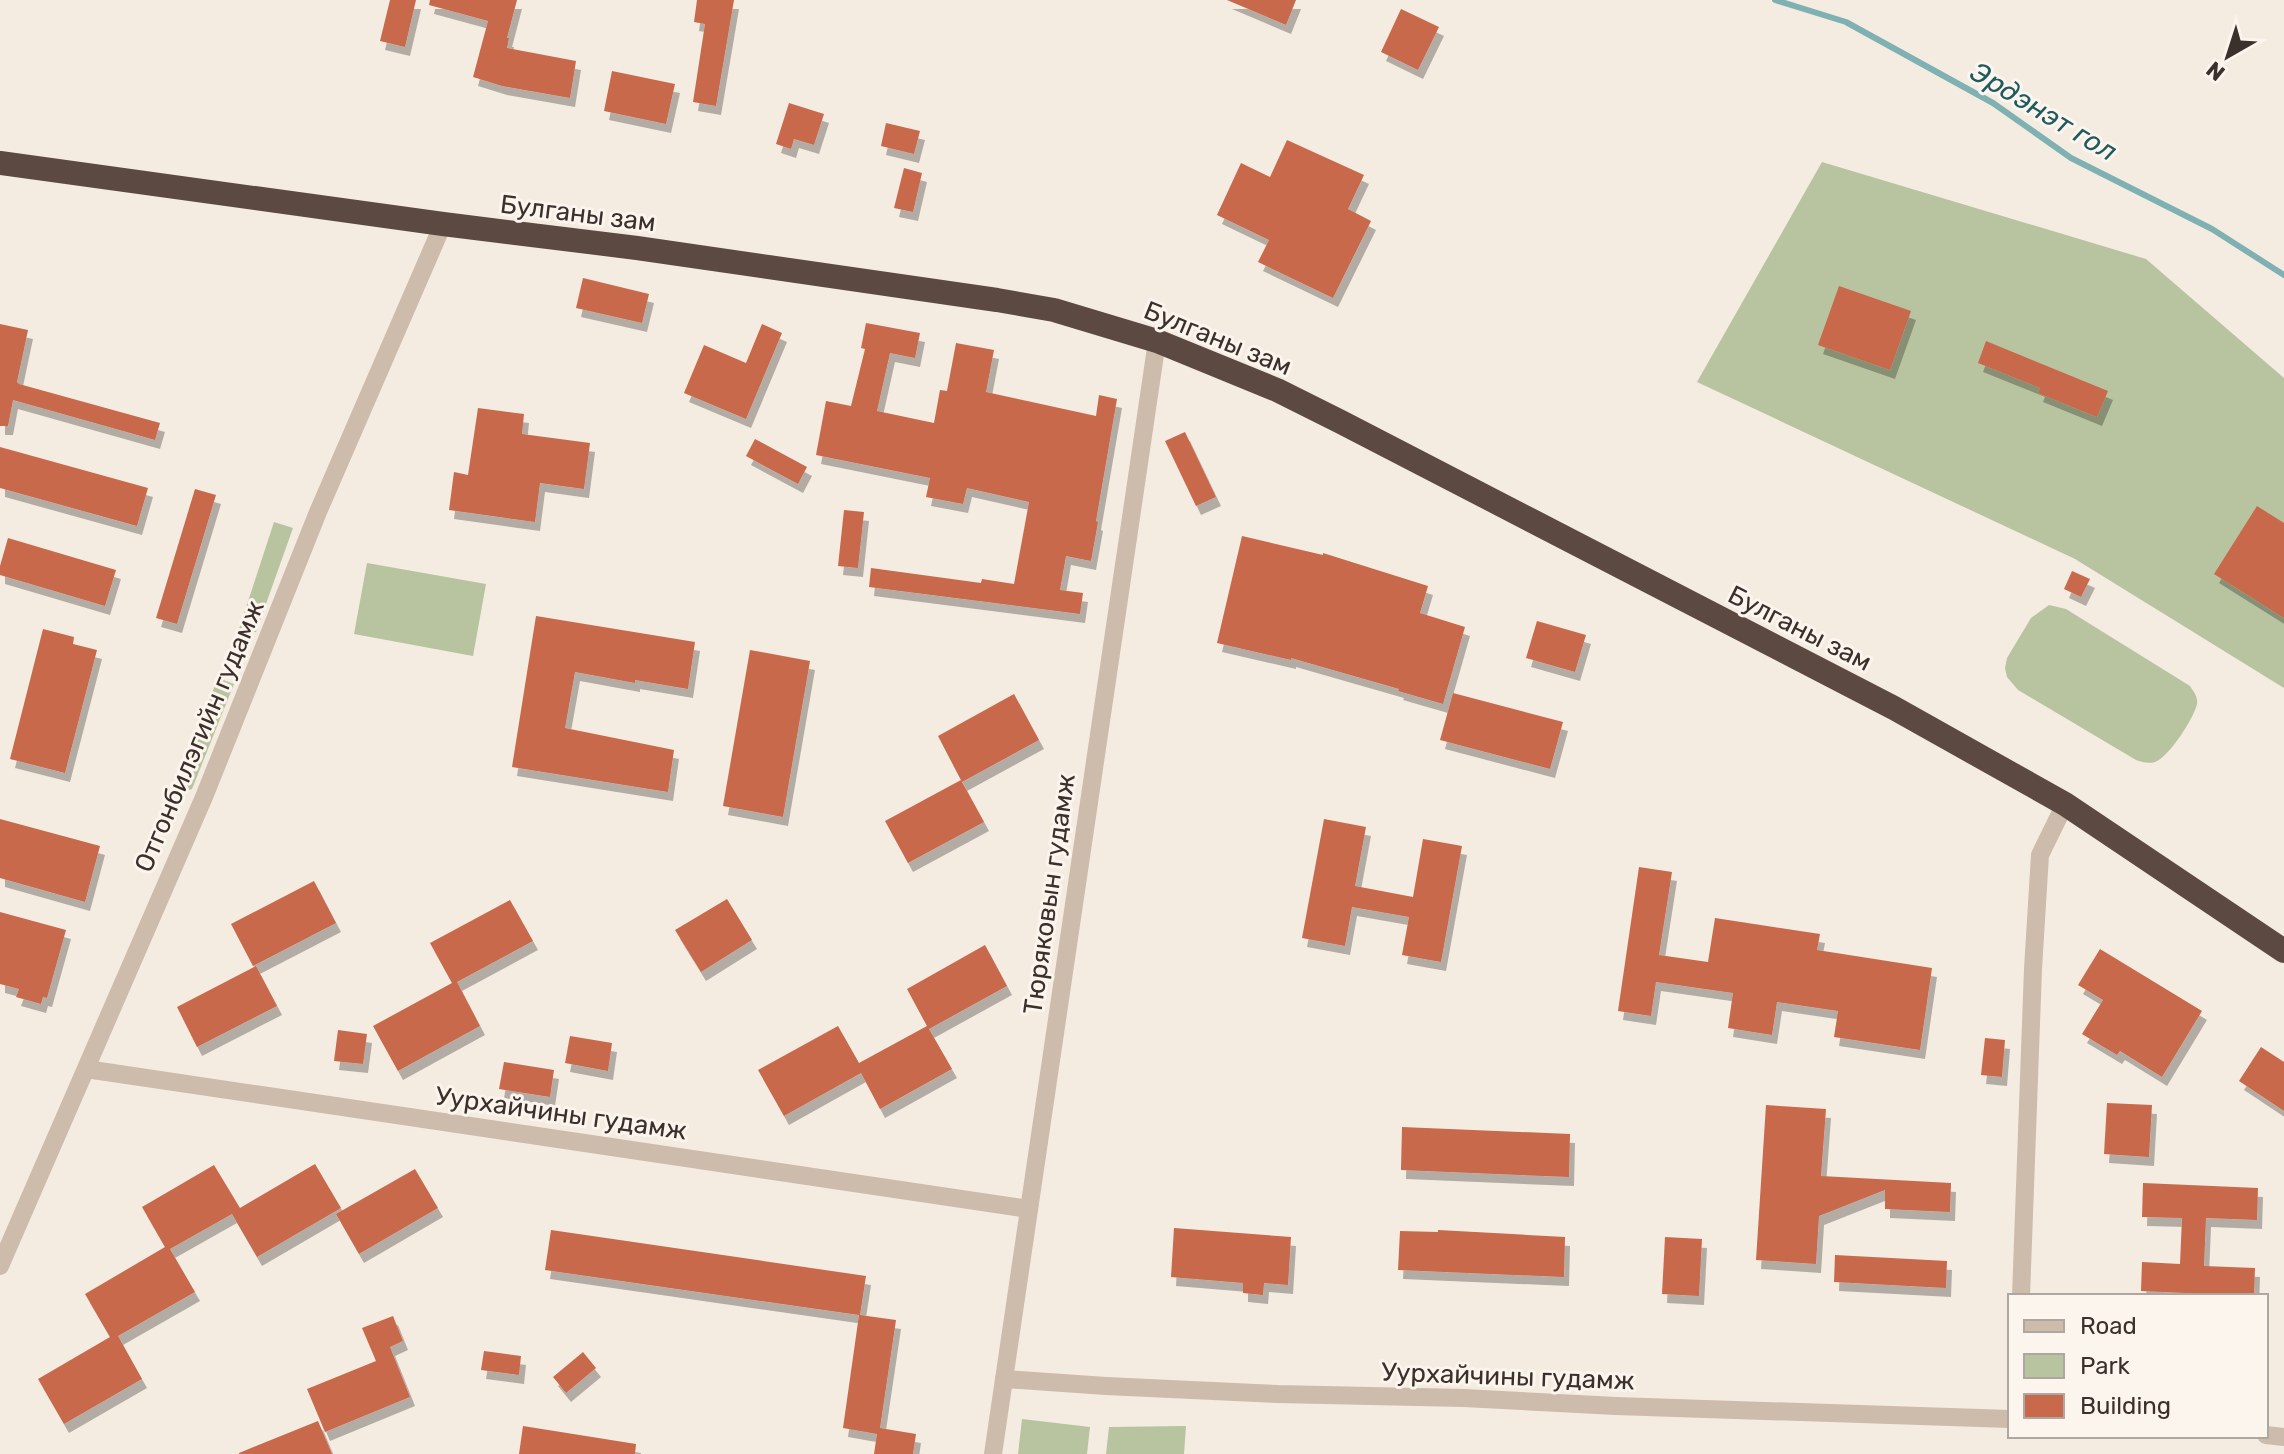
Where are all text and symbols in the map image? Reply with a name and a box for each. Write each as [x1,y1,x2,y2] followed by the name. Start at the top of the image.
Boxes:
[2188,16,2268,96] north arrow
[1965,55,2123,168] water label: Эрдэнэт гол
[2201,56,2230,87] text: N
[498,189,658,238] street label: Булганы зам
[1139,295,1296,382] street label: Булганы зам
[1723,579,1877,678] street label: Булганы зам
[128,596,271,877] street label: Отгонбилэгийн гудамж
[1017,772,1082,1016] street label: Тюряковын гудамж
[433,1081,689,1147] street label: Уурхайчины гудамж
[2008,1294,2268,1438] legend
[2080,1312,2137,1340] text: Road
[2080,1352,2131,1380] text: Park
[1381,1357,1635,1396] street label: Уурхайчины гудамж
[2080,1392,2171,1420] text: Building

